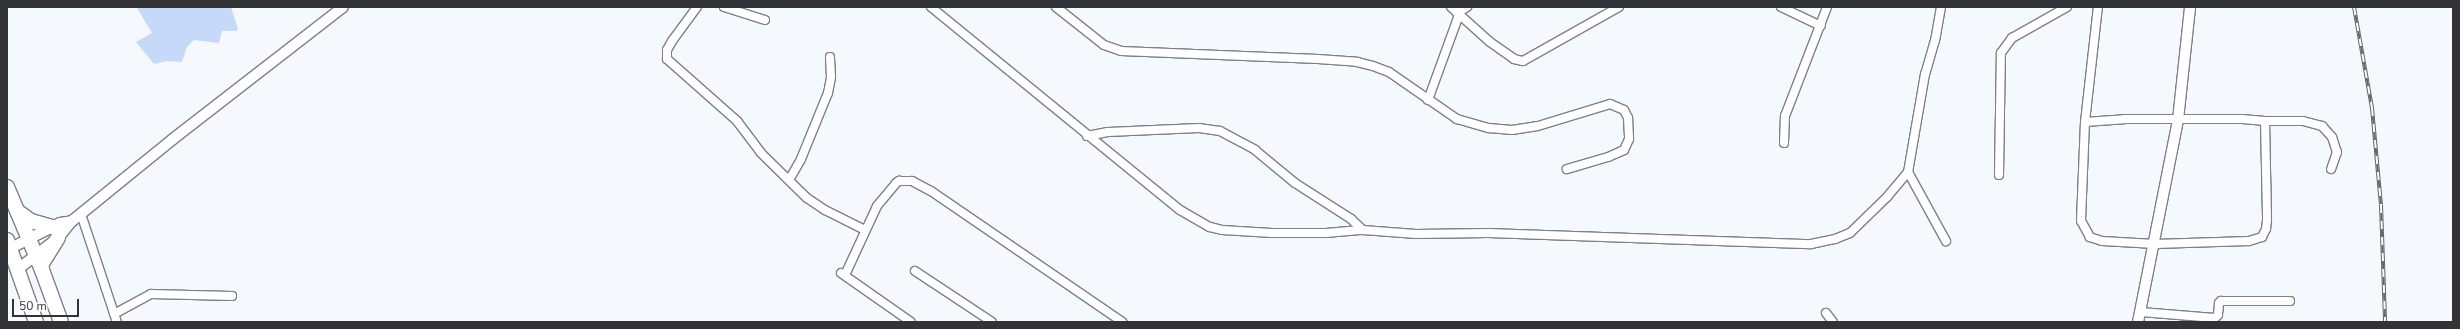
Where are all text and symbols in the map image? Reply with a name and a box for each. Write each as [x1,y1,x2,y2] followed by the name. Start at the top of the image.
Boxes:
[14,291,81,317] scale bar
[19,298,47,314] text: 50 m

